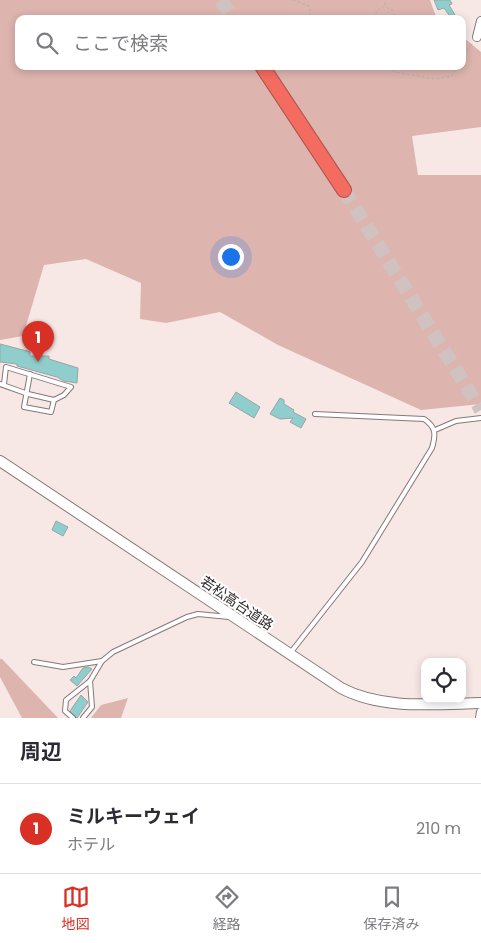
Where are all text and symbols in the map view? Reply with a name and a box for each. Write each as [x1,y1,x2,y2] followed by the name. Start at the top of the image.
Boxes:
[15,15,466,70] search box
[33,29,61,57] icon: search
[73,30,168,57] text: ここで検索
[218,244,244,270] your location
[22,321,54,362] pin: 1
[197,571,277,635] street label: 若松高台道路
[421,658,466,703] map controls
[421,658,466,703] button: locate
[20,737,62,766] text: 周辺
[67,803,200,830] text: ミルキーウェイ
[33,817,39,840] text: 1
[416,817,461,840] text: 210 m
[67,833,115,856] text: ホテル
[62,883,90,935] tab: 地図
[213,883,241,935] tab: 経路
[364,883,420,935] tab: 保存済み

